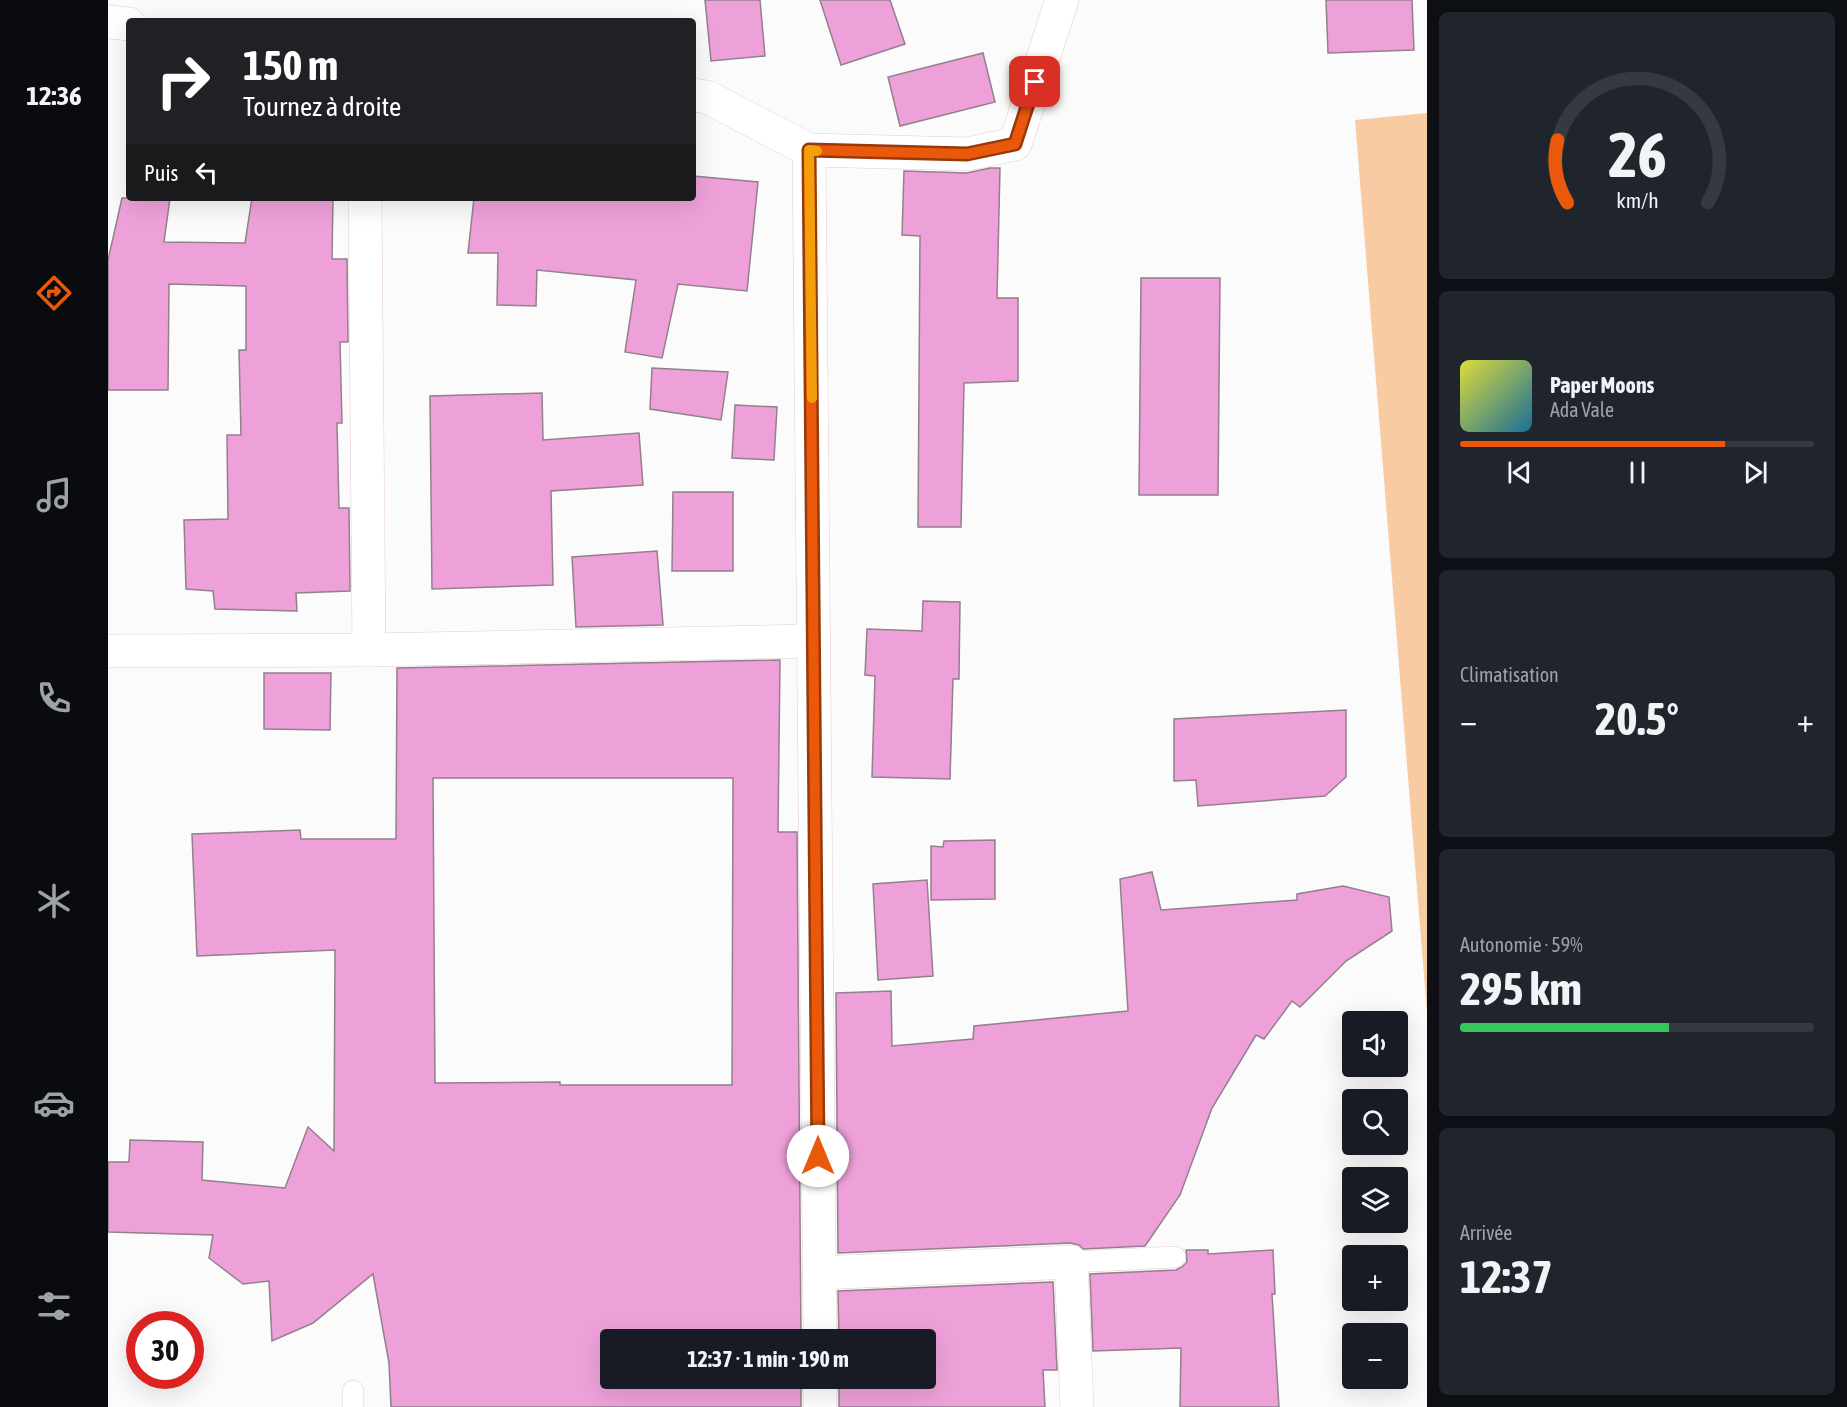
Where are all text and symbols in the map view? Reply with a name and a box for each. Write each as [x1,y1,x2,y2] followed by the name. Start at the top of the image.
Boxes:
[243,41,338,89] text: 150 m
[144,42,222,120] icon: right
[1009,56,1060,107] pin
[1018,65,1051,98] icon: arrive
[26,80,82,111] text: 12:36
[243,91,401,122] text: Tournez à droite
[1608,119,1666,190] text: 26
[190,156,223,189] icon: left
[144,160,178,186] text: Puis
[1616,188,1658,213] text: km/h
[33,272,75,314] icon: directions
[1550,372,1654,398] text: Paper Moons
[1550,398,1614,421] text: Ada Vale
[1503,456,1536,489] icon: previous
[1621,456,1654,489] icon: pause
[1739,456,1772,489] icon: next
[33,474,75,516] icon: music
[1460,663,1559,686] text: Climatisation
[33,677,75,719] icon: phone
[1595,693,1679,745] text: 20.5°
[1460,701,1477,739] text: −
[1797,701,1814,739] text: +
[33,880,75,922] icon: climate
[1460,933,1583,956] text: Autonomie · 59%
[1460,963,1582,1015] text: 295 km
[1342,1011,1408,1389] map controls
[1342,1011,1408,1077] button: sound
[33,1082,75,1124] icon: car
[1342,1089,1408,1155] button: search
[786,1124,850,1188] position arrow
[1342,1167,1408,1233] button: layers
[1460,1221,1512,1244] text: Arrivée
[1342,1245,1408,1311] button: +
[1460,1251,1553,1303] text: 12:37
[33,1285,75,1327] icon: filters
[126,1311,204,1389] speed limit sign: 30
[1342,1323,1408,1389] button: −
[687,1346,849,1372] text: 12:37 · 1 min · 190 m

